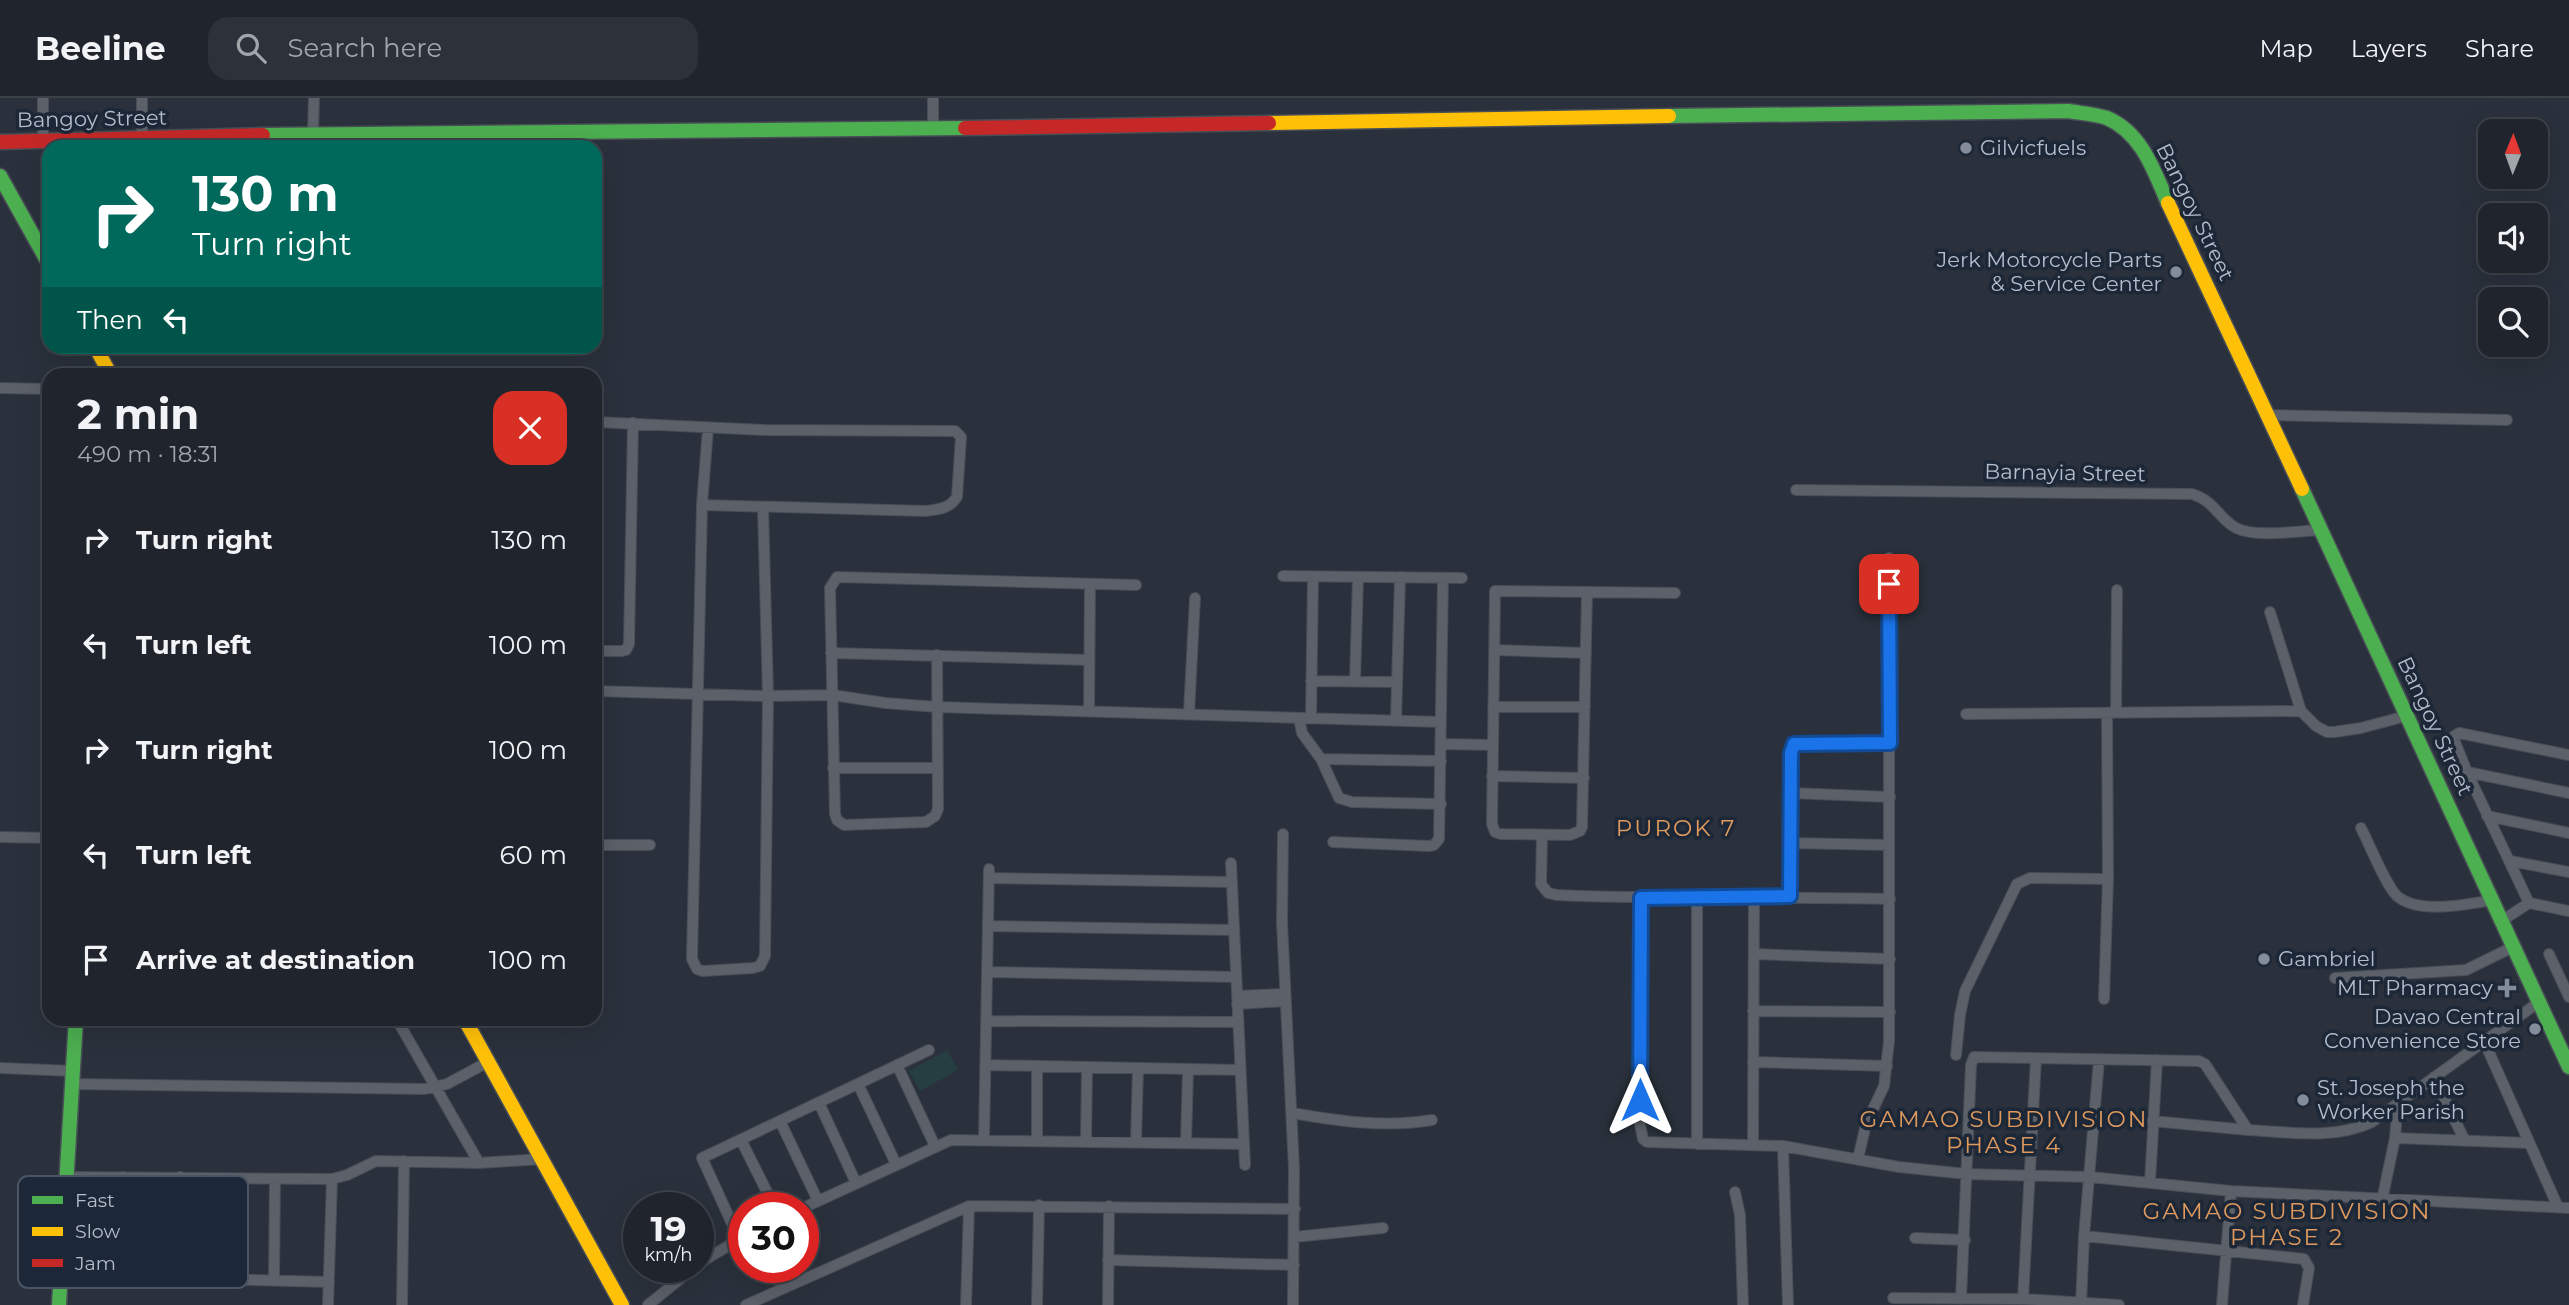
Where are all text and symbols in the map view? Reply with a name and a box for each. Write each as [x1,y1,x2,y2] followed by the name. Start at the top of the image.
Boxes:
[208,17,698,80] search box
[35,28,166,68] text: Beeline
[232,29,270,67] icon: search
[288,32,442,64] text: Search here
[2259,34,2313,63] text: Map
[2351,34,2427,63] text: Layers
[2465,34,2534,63] text: Share
[17,105,167,132] street label: Bangoy Street
[2478,119,2548,189] north arrow
[2478,119,2548,357] map controls
[1980,135,2086,160] place label: Gilvicfuels
[2151,139,2240,285] street label: Bangoy Street
[1958,140,1974,156] marker: Gilvicfuels
[192,164,339,223] text: 130 m
[77,168,168,259] icon: right
[2478,203,2548,273] button: sound
[192,224,352,263] text: Turn right
[1936,247,2162,296] place label: Jerk Motorcycle Parts & Service Center
[2168,264,2184,280] marker: Jerk Motorcycle Parts & Service Center
[2478,287,2548,357] button: search
[157,301,195,339] icon: left
[77,304,143,336] text: Then
[77,388,199,440] text: 2 min
[493,391,567,465] button: close
[77,440,219,468] text: 490 m · 18:31
[1984,459,2146,486] street label: Barnayia Street
[77,521,115,559] icon: right
[136,524,272,556] text: Turn right
[491,524,567,556] text: 130 m
[1859,554,1919,614] pin
[1870,565,1908,603] icon: arrive
[77,626,115,664] icon: left
[136,629,252,661] text: Turn left
[489,629,567,661] text: 100 m
[2392,653,2478,799] street label: Bangoy Street
[77,731,115,769] icon: right
[136,734,272,766] text: Turn right
[489,734,567,766] text: 100 m
[1616,814,1736,842] district label: PUROK 7
[77,836,115,874] icon: left
[136,839,252,871] text: Turn left
[500,839,567,871] text: 60 m
[77,941,115,979] icon: arrive
[136,944,415,976] text: Arrive at destination
[489,944,567,976] text: 100 m
[2278,946,2375,971] place label: Gambriel
[2256,951,2272,967] marker: Gambriel
[2337,975,2494,1000] place label: MLT Pharmacy
[2499,980,2515,996] marker: MLT Pharmacy
[2324,1004,2521,1053] place label: Davao Central Convenience Store
[2527,1021,2543,1037] marker: Davao Central Convenience Store
[1603,1063,1677,1137] position arrow
[2317,1075,2465,1124] place label: St. Joseph the Worker Parish
[2295,1092,2311,1108] marker: St. Joseph the Worker Parish
[1860,1105,2148,1159] district label: GAMAO SUBDIVISION PHASE 4
[18,1176,248,1288] legend
[75,1189,115,1212] text: Fast
[728,1192,819,1283] speed limit sign: 30
[2143,1197,2431,1251] district label: GAMAO SUBDIVISION PHASE 2
[650,1207,687,1250] text: 19
[75,1220,120,1243] text: Slow
[644,1244,693,1266] text: km/h
[74,1252,116,1275] text: Jam

